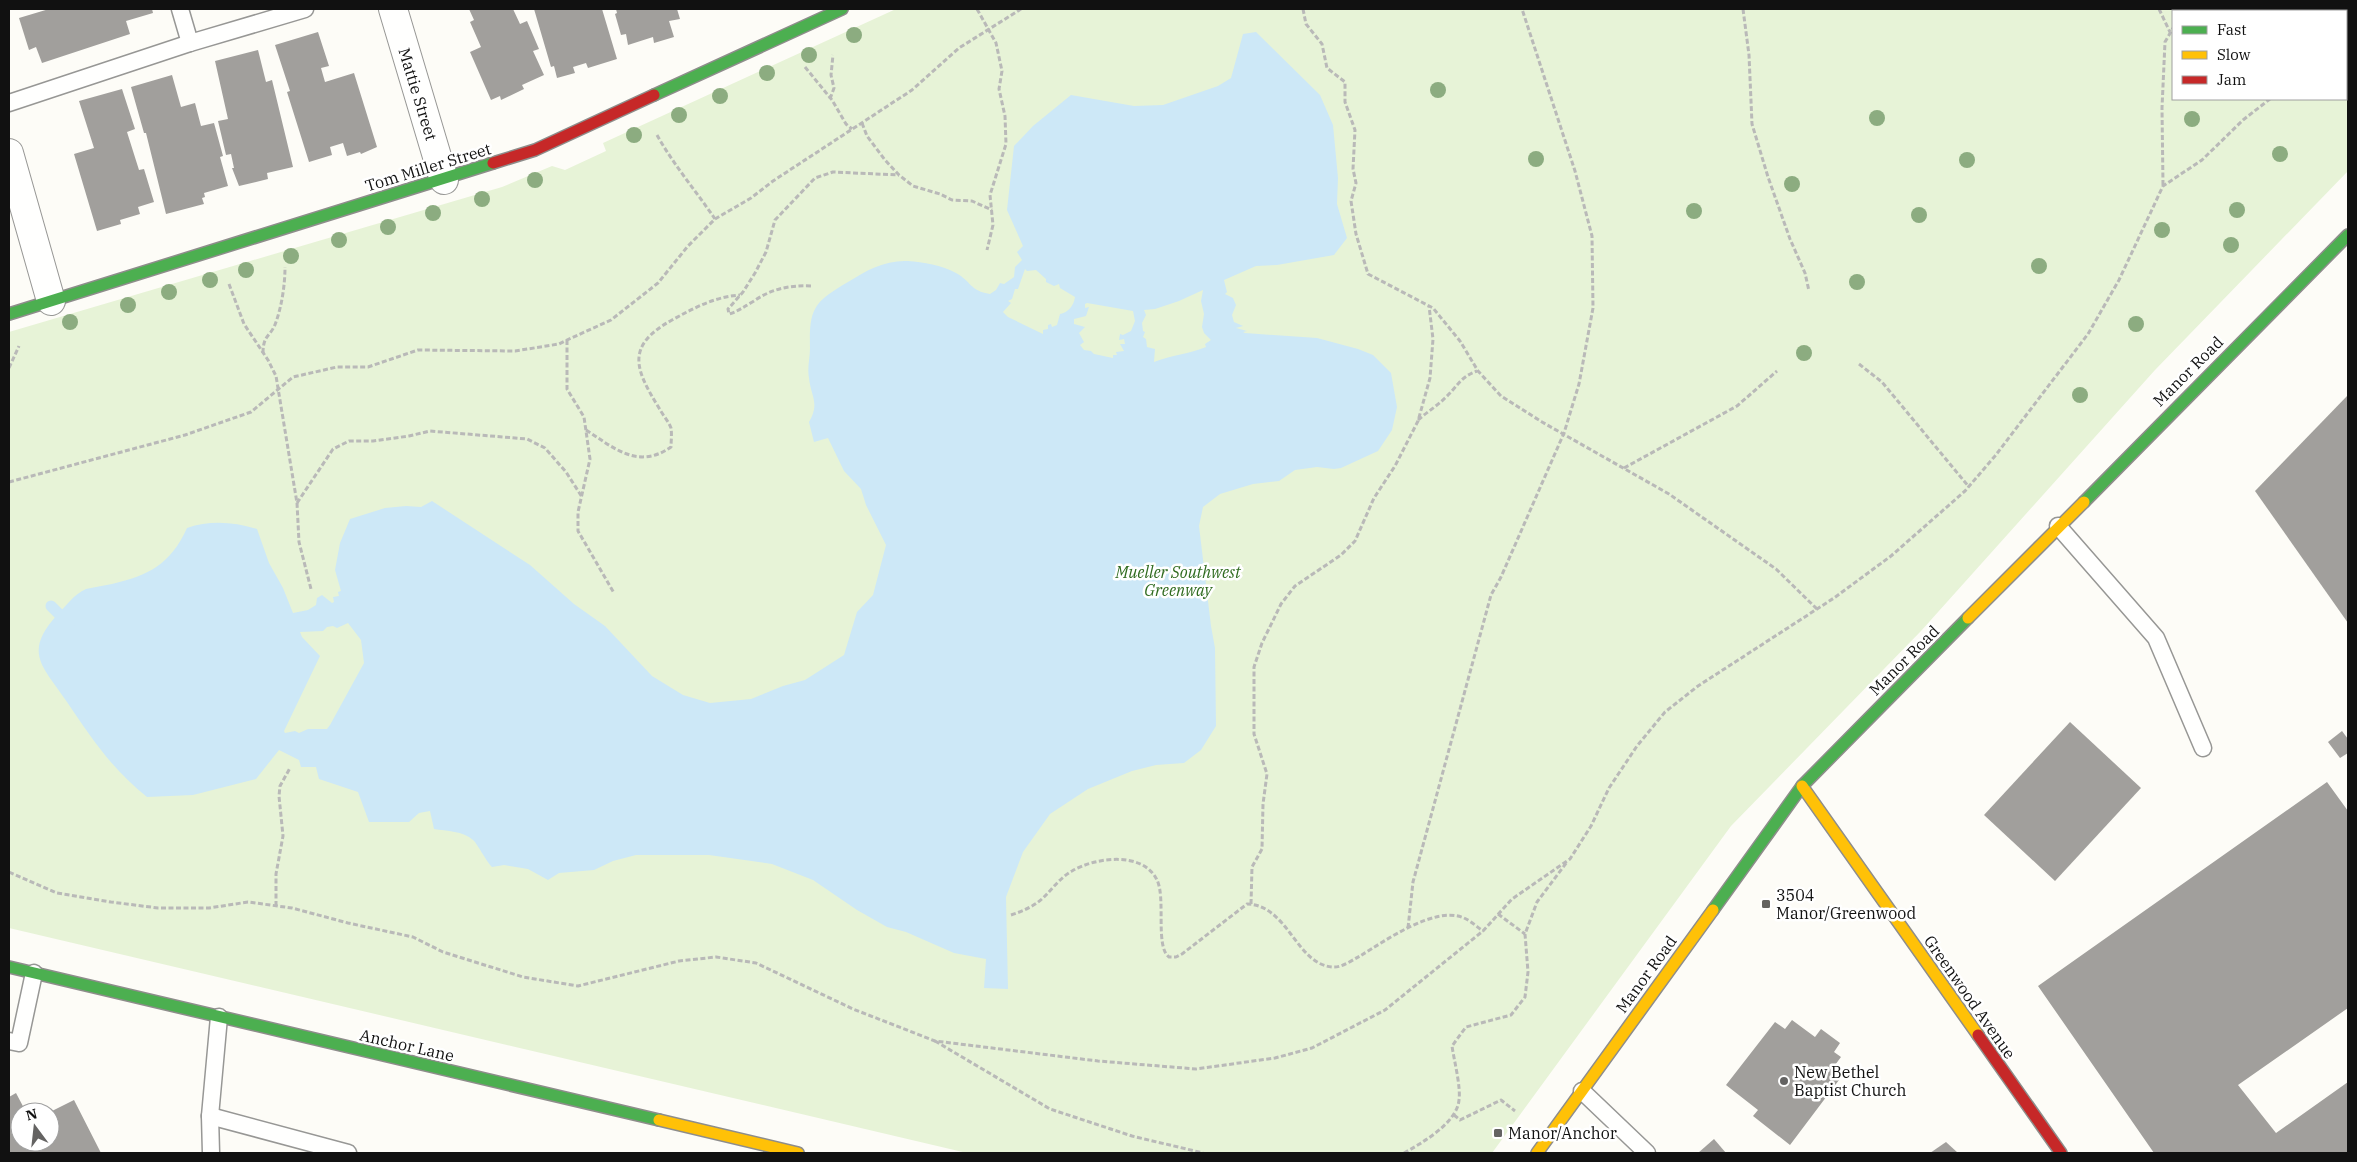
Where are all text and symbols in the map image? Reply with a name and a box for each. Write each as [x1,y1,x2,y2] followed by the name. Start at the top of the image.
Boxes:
[2172,10,2347,100] legend
[2217,20,2247,39] text: Fast
[394,45,442,143] street label: Mattie Street
[2217,45,2251,64] text: Slow
[2217,70,2246,89] text: Jam
[363,138,494,196] street label: Tom Miller Street
[2149,332,2227,410] street label: Manor Road
[1114,562,1242,600] park label: Mueller Southwest Greenway
[1865,621,1943,699] street label: Manor Road
[1776,885,1917,923] place label: 3504 Manor/Greenwood
[1760,898,1772,910] marker: 3504 Manor/Greenwood
[1611,931,1681,1017] street label: Manor Road
[1920,931,2020,1063] street label: Greenwood Avenue
[358,1024,456,1066] street label: Anchor Lane
[1794,1062,1907,1100] place label: New Bethel Baptist Church
[1778,1075,1790,1087] marker: New Bethel Baptist Church
[10,1102,60,1152] north arrow
[24,1104,39,1125] text: N
[1508,1123,1617,1143] place label: Manor/Anchor
[1492,1127,1504,1139] marker: Manor/Anchor

